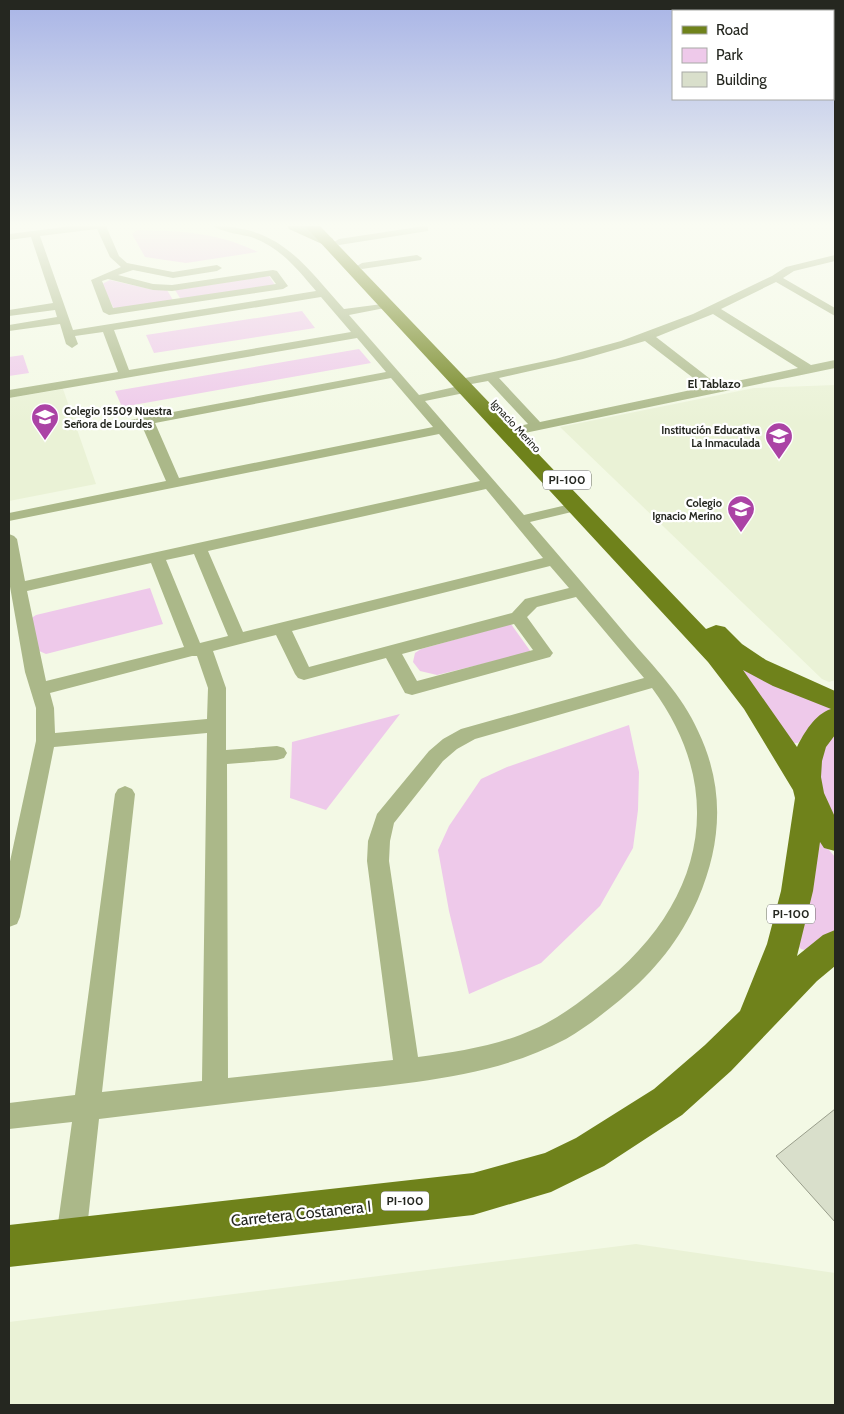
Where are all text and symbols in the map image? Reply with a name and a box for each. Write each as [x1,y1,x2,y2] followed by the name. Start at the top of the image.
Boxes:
[672,10,834,100] legend
[716,21,749,39] text: Road
[716,46,743,64] text: Park
[716,71,767,89] text: Building
[687,376,741,391] district label: El Tablazo
[488,396,544,456] street label: Ignacio Merino
[30,402,60,441] school or university icon: Colegio 15509 Nuestra Señora de Lourdes
[64,404,172,431] place label: Colegio 15509 Nuestra Señora de Lourdes
[764,421,794,460] school or university icon: Institución Educativa La Inmaculada
[661,423,761,450] place label: Institución Educativa La Inmaculada
[543,470,591,490] road number: PI-100
[726,494,756,533] school or university icon: Colegio Ignacio Merino
[652,496,722,523] place label: Colegio Ignacio Merino
[767,904,815,924] road number: PI-100
[381,1192,429,1210] road number: PI-100
[230,1197,372,1230] street label: Carretera Costanera I

